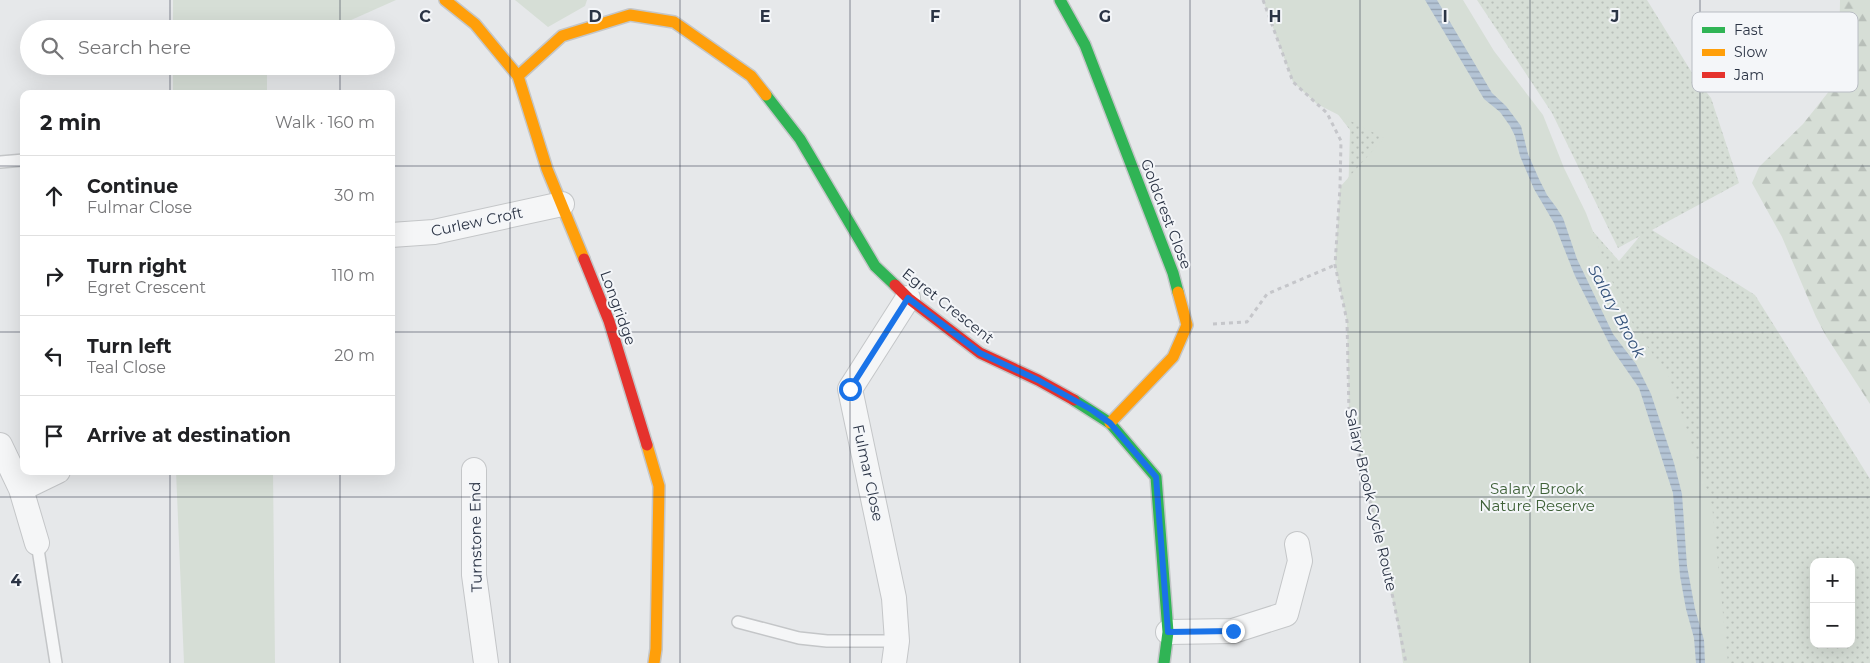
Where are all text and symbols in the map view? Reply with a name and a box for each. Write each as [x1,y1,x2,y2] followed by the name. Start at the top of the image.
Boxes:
[419,7,431,26] text: C
[588,7,602,26] text: D
[760,7,770,26] text: E
[930,7,940,26] text: F
[1099,7,1111,26] text: G
[1269,7,1281,26] text: H
[1442,7,1448,26] text: I
[1610,7,1619,26] text: J
[1692,12,1858,92] legend
[20,20,395,75] search box
[1734,21,1764,39] text: Fast
[38,34,66,62] icon: search
[78,36,191,59] text: Search here
[1734,43,1768,61] text: Slow
[1733,66,1764,84] text: Jam
[40,110,101,135] text: 2 min
[275,113,375,132] text: Walk · 160 m
[1137,156,1196,272] street label: Goldcrest Close
[87,175,178,198] text: Continue
[40,182,68,210] icon: ahead
[334,186,375,205] text: 30 m
[87,198,192,217] text: Fulmar Close
[429,203,525,241] street label: Curlew Croft
[87,255,187,278] text: Turn right
[1584,261,1650,362] water label: Salary Brook
[40,262,68,290] icon: right
[899,264,998,347] street label: Egret Crescent
[332,266,375,285] text: 110 m
[596,268,641,348] street label: Longridge
[87,278,206,297] text: Egret Crescent
[87,335,172,358] text: Turn left
[40,342,68,370] icon: left
[334,346,375,365] text: 20 m
[87,358,166,377] text: Teal Close
[839,378,862,401] route start
[1341,407,1402,593] street label: Salary Brook Cycle Route
[40,422,68,450] icon: arrive
[849,423,888,523] street label: Fulmar Close
[87,424,291,447] text: Arrive at destination
[1479,479,1595,515] park label: Salary Brook Nature Reserve
[465,482,486,592] street label: Turnstone End
[1810,558,1855,648] map controls
[1810,558,1855,603] button: +
[10,571,22,590] text: 4
[1810,603,1855,648] button: −
[1222,620,1245,643] route end

